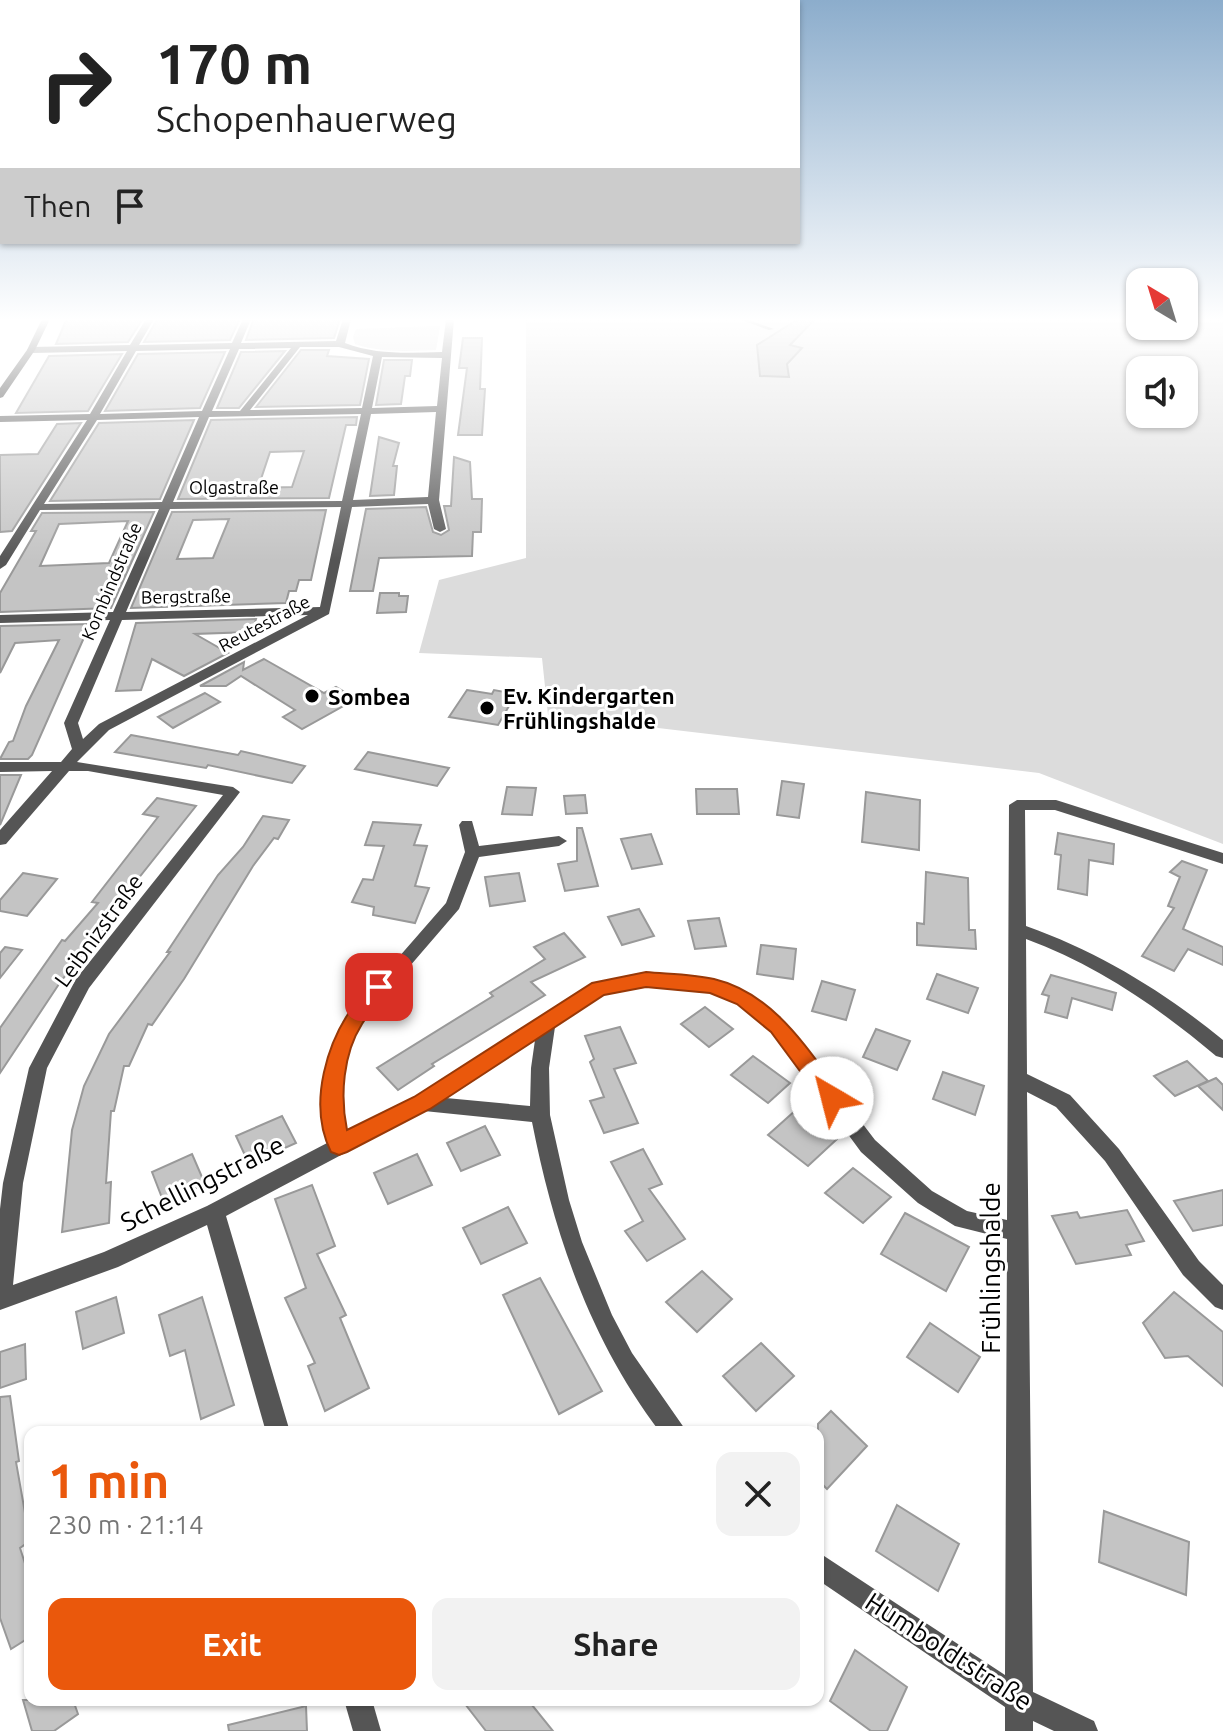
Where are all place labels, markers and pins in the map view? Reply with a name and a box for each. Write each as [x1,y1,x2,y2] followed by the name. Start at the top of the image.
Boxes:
[503,683,675,733] place label: Ev. Kindergarten Frühlingshalde
[328,684,411,709] place label: Sombea
[303,687,321,705] marker: Sombea
[478,699,496,717] marker: Ev. Kindergarten Frühlingshalde
[345,953,413,1021] pin

